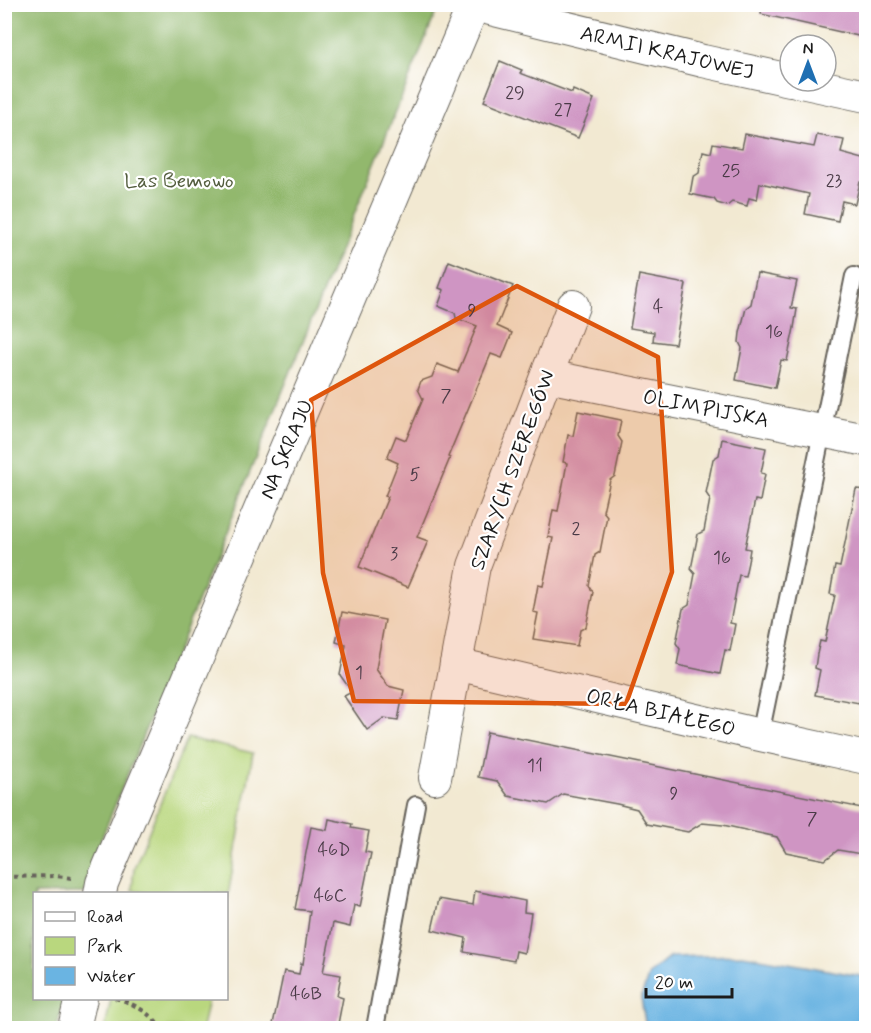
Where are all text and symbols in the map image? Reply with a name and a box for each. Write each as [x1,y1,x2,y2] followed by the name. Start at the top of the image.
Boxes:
[577,19,756,87] street label: ARMII KRAJOWEJ
[778,33,838,93] north arrow
[803,39,813,60] text: N
[505,81,525,105] house number: 29
[554,98,572,122] house number: 27
[722,159,740,183] house number: 25
[124,167,234,195] park label: Las Bemowo
[826,169,843,193] house number: 23
[653,295,663,319] house number: 4
[468,299,477,323] house number: 9
[765,320,783,344] house number: 16
[464,367,562,574] street label: SZARYCH SZEREGÓW
[640,383,771,435] street label: OLIMPIJSKA
[441,384,452,408] house number: 7
[253,395,320,503] street label: NA SKRAJU
[410,463,421,487] house number: 5
[572,517,581,541] house number: 2
[390,542,398,566] house number: 3
[713,546,731,570] house number: 16
[355,661,363,685] house number: 1
[583,682,738,744] street label: ORŁA BIAŁEGO
[527,754,543,778] house number: 11
[670,782,679,806] house number: 9
[807,807,818,831] house number: 7
[318,838,350,862] house number: 46D
[313,884,347,908] house number: 46C
[33,892,228,1000] legend
[87,905,123,929] text: Road
[87,935,123,959] text: Park
[646,961,732,999] scale bar
[87,965,136,989] text: Water
[655,971,693,995] text: 20 m
[290,982,322,1006] house number: 46B

